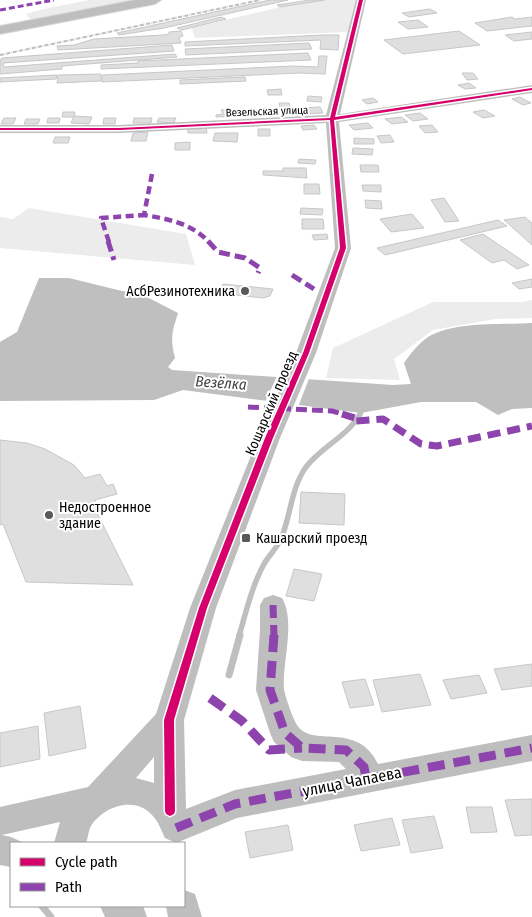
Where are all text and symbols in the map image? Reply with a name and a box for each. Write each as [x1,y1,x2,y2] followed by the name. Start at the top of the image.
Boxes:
[225,104,309,119] street label: Везельская улица
[126,283,235,300] place label: АсбРезинотехника
[239,285,251,297] marker: АсбРезинотехника
[242,348,301,458] street label: Кошарский проезд
[195,372,247,394] water label: Везёлка
[59,499,151,532] place label: Недостроенное здание
[43,509,55,521] marker: Недостроенное здание
[256,530,367,547] place label: Кашарский проезд
[240,532,252,544] marker: Кашарский проезд
[301,763,403,800] street label: улица Чапаева
[10,842,185,907] legend
[55,853,118,871] text: Cycle path
[55,878,82,896] text: Path

